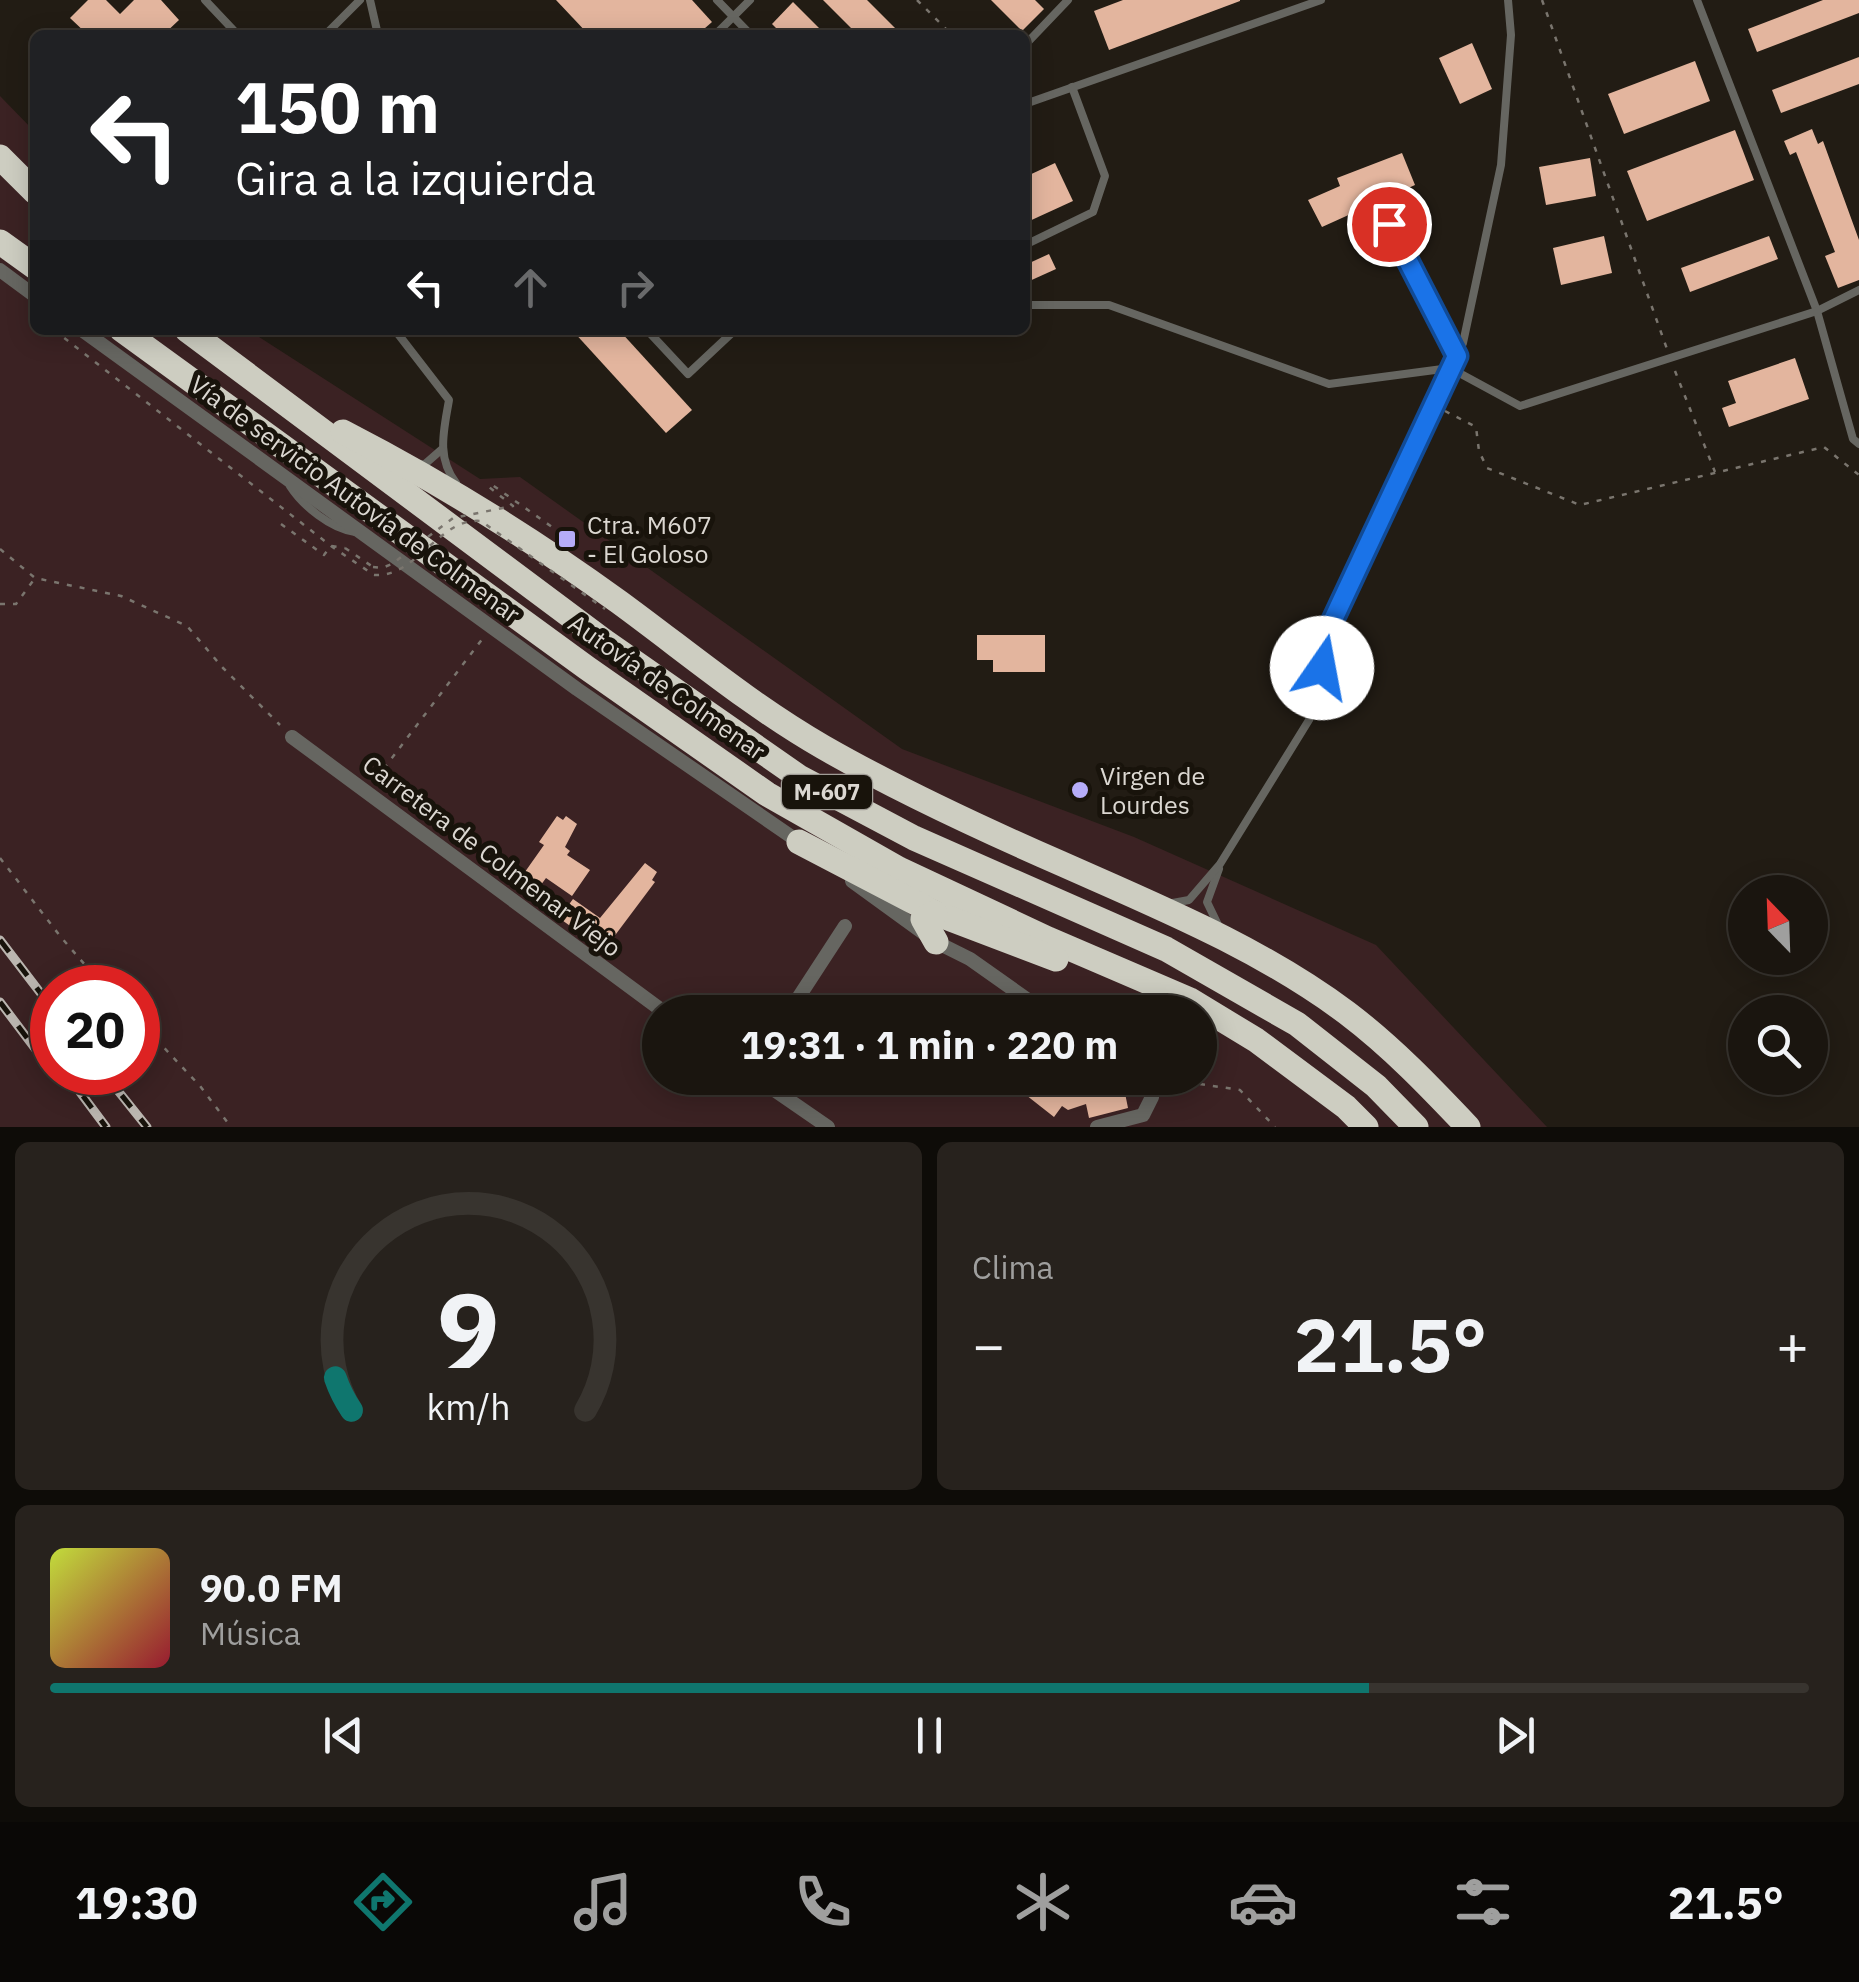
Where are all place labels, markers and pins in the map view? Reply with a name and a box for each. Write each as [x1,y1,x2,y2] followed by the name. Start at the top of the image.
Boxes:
[1347,182,1432,267] pin
[587,508,712,570] place label: Ctra. M607 - El Goloso
[556,528,578,550] marker: Ctra. M607 - El Goloso
[1100,759,1205,821] place label: Virgen de Lourdes
[1069,779,1091,801] marker: Virgen de Lourdes

